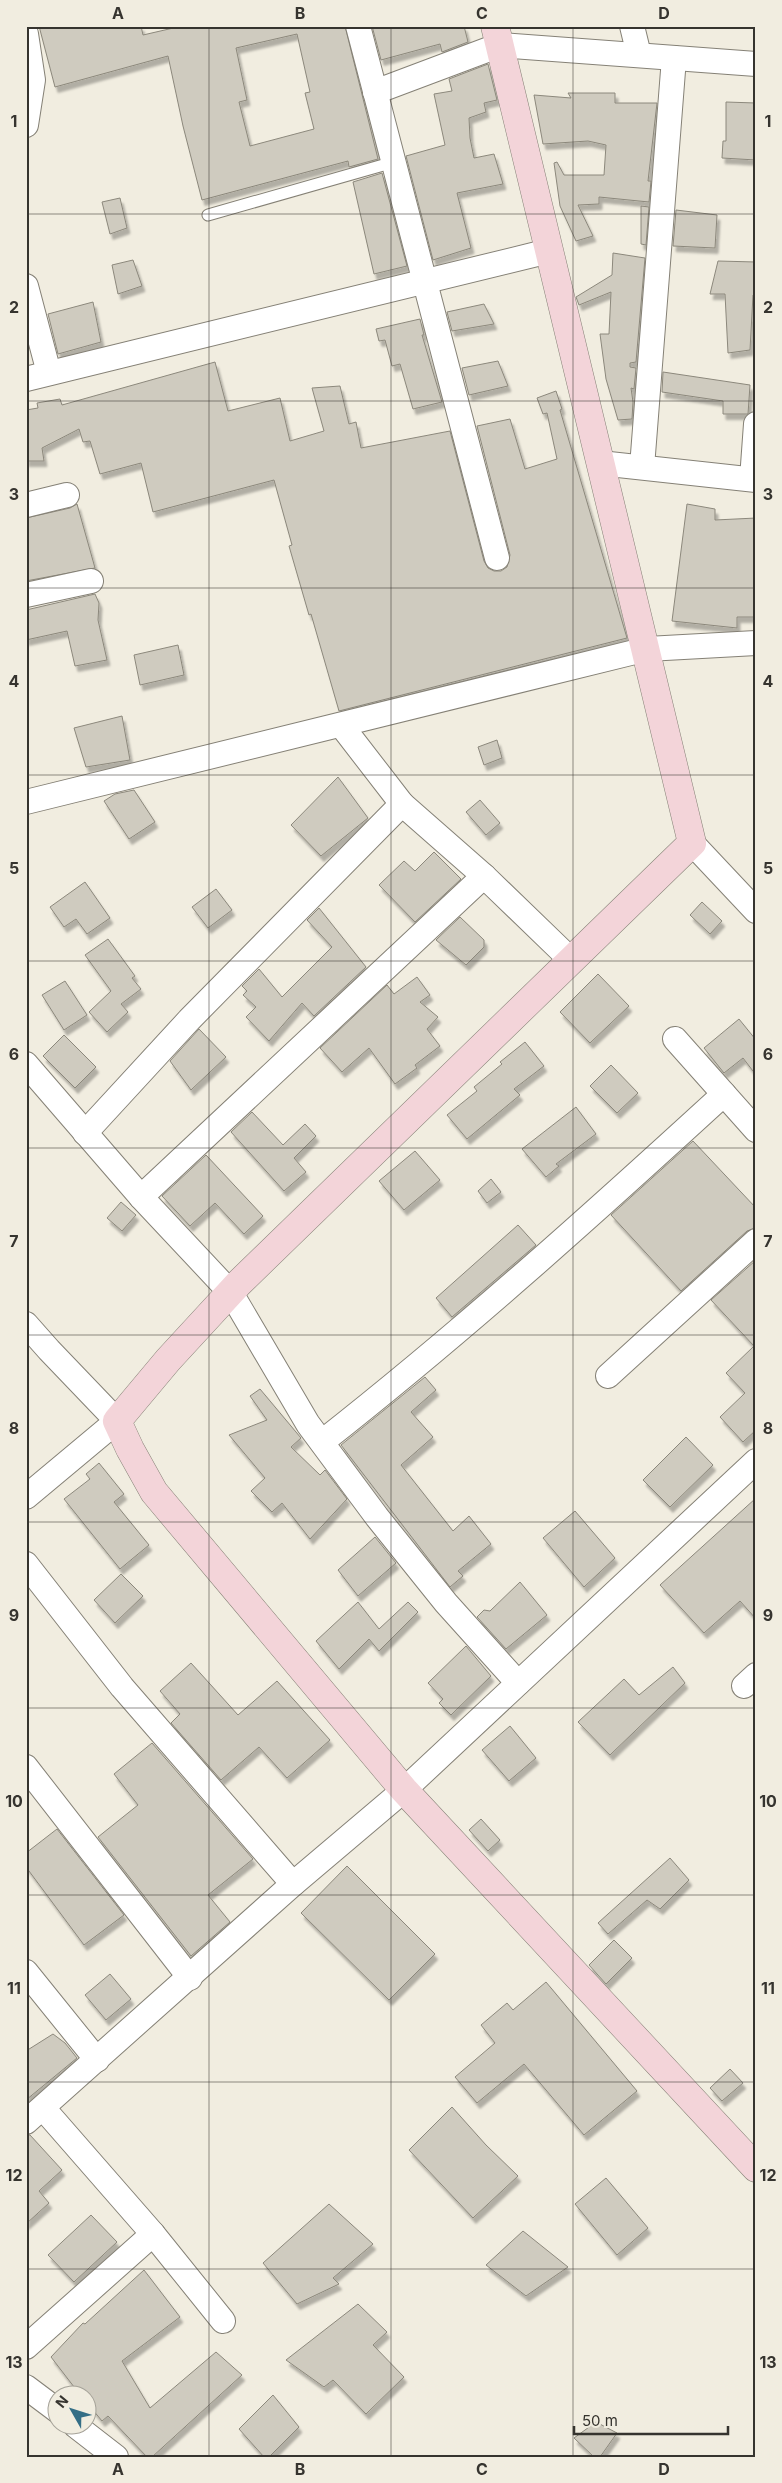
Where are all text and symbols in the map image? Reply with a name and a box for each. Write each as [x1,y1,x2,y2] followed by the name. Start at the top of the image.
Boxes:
[112,3,124,23] text: A
[295,3,305,23] text: B
[476,3,488,23] text: C
[658,3,670,23] text: D
[11,111,17,131] text: 1
[765,111,771,131] text: 1
[9,297,19,317] text: 2
[763,297,773,317] text: 2
[9,484,19,504] text: 3
[763,484,773,504] text: 3
[9,671,20,691] text: 4
[763,671,774,691] text: 4
[9,858,19,878] text: 5
[763,858,773,878] text: 5
[9,1044,19,1064] text: 6
[763,1044,773,1064] text: 6
[9,1231,19,1251] text: 7
[763,1231,773,1251] text: 7
[9,1418,19,1438] text: 8
[763,1418,773,1438] text: 8
[9,1605,19,1625] text: 9
[763,1605,773,1625] text: 9
[5,1791,23,1811] text: 10
[759,1791,777,1811] text: 10
[7,1978,21,1998] text: 11
[761,1978,775,1998] text: 11
[6,2165,22,2185] text: 12
[760,2165,776,2185] text: 12
[5,2352,23,2372] text: 13
[759,2352,777,2372] text: 13
[48,2386,98,2436] north arrow
[52,2392,71,2411] text: N
[574,2403,728,2435] scale bar
[582,2411,618,2430] text: 50 m
[112,2459,124,2479] text: A
[295,2459,305,2479] text: B
[476,2459,488,2479] text: C
[658,2459,670,2479] text: D

